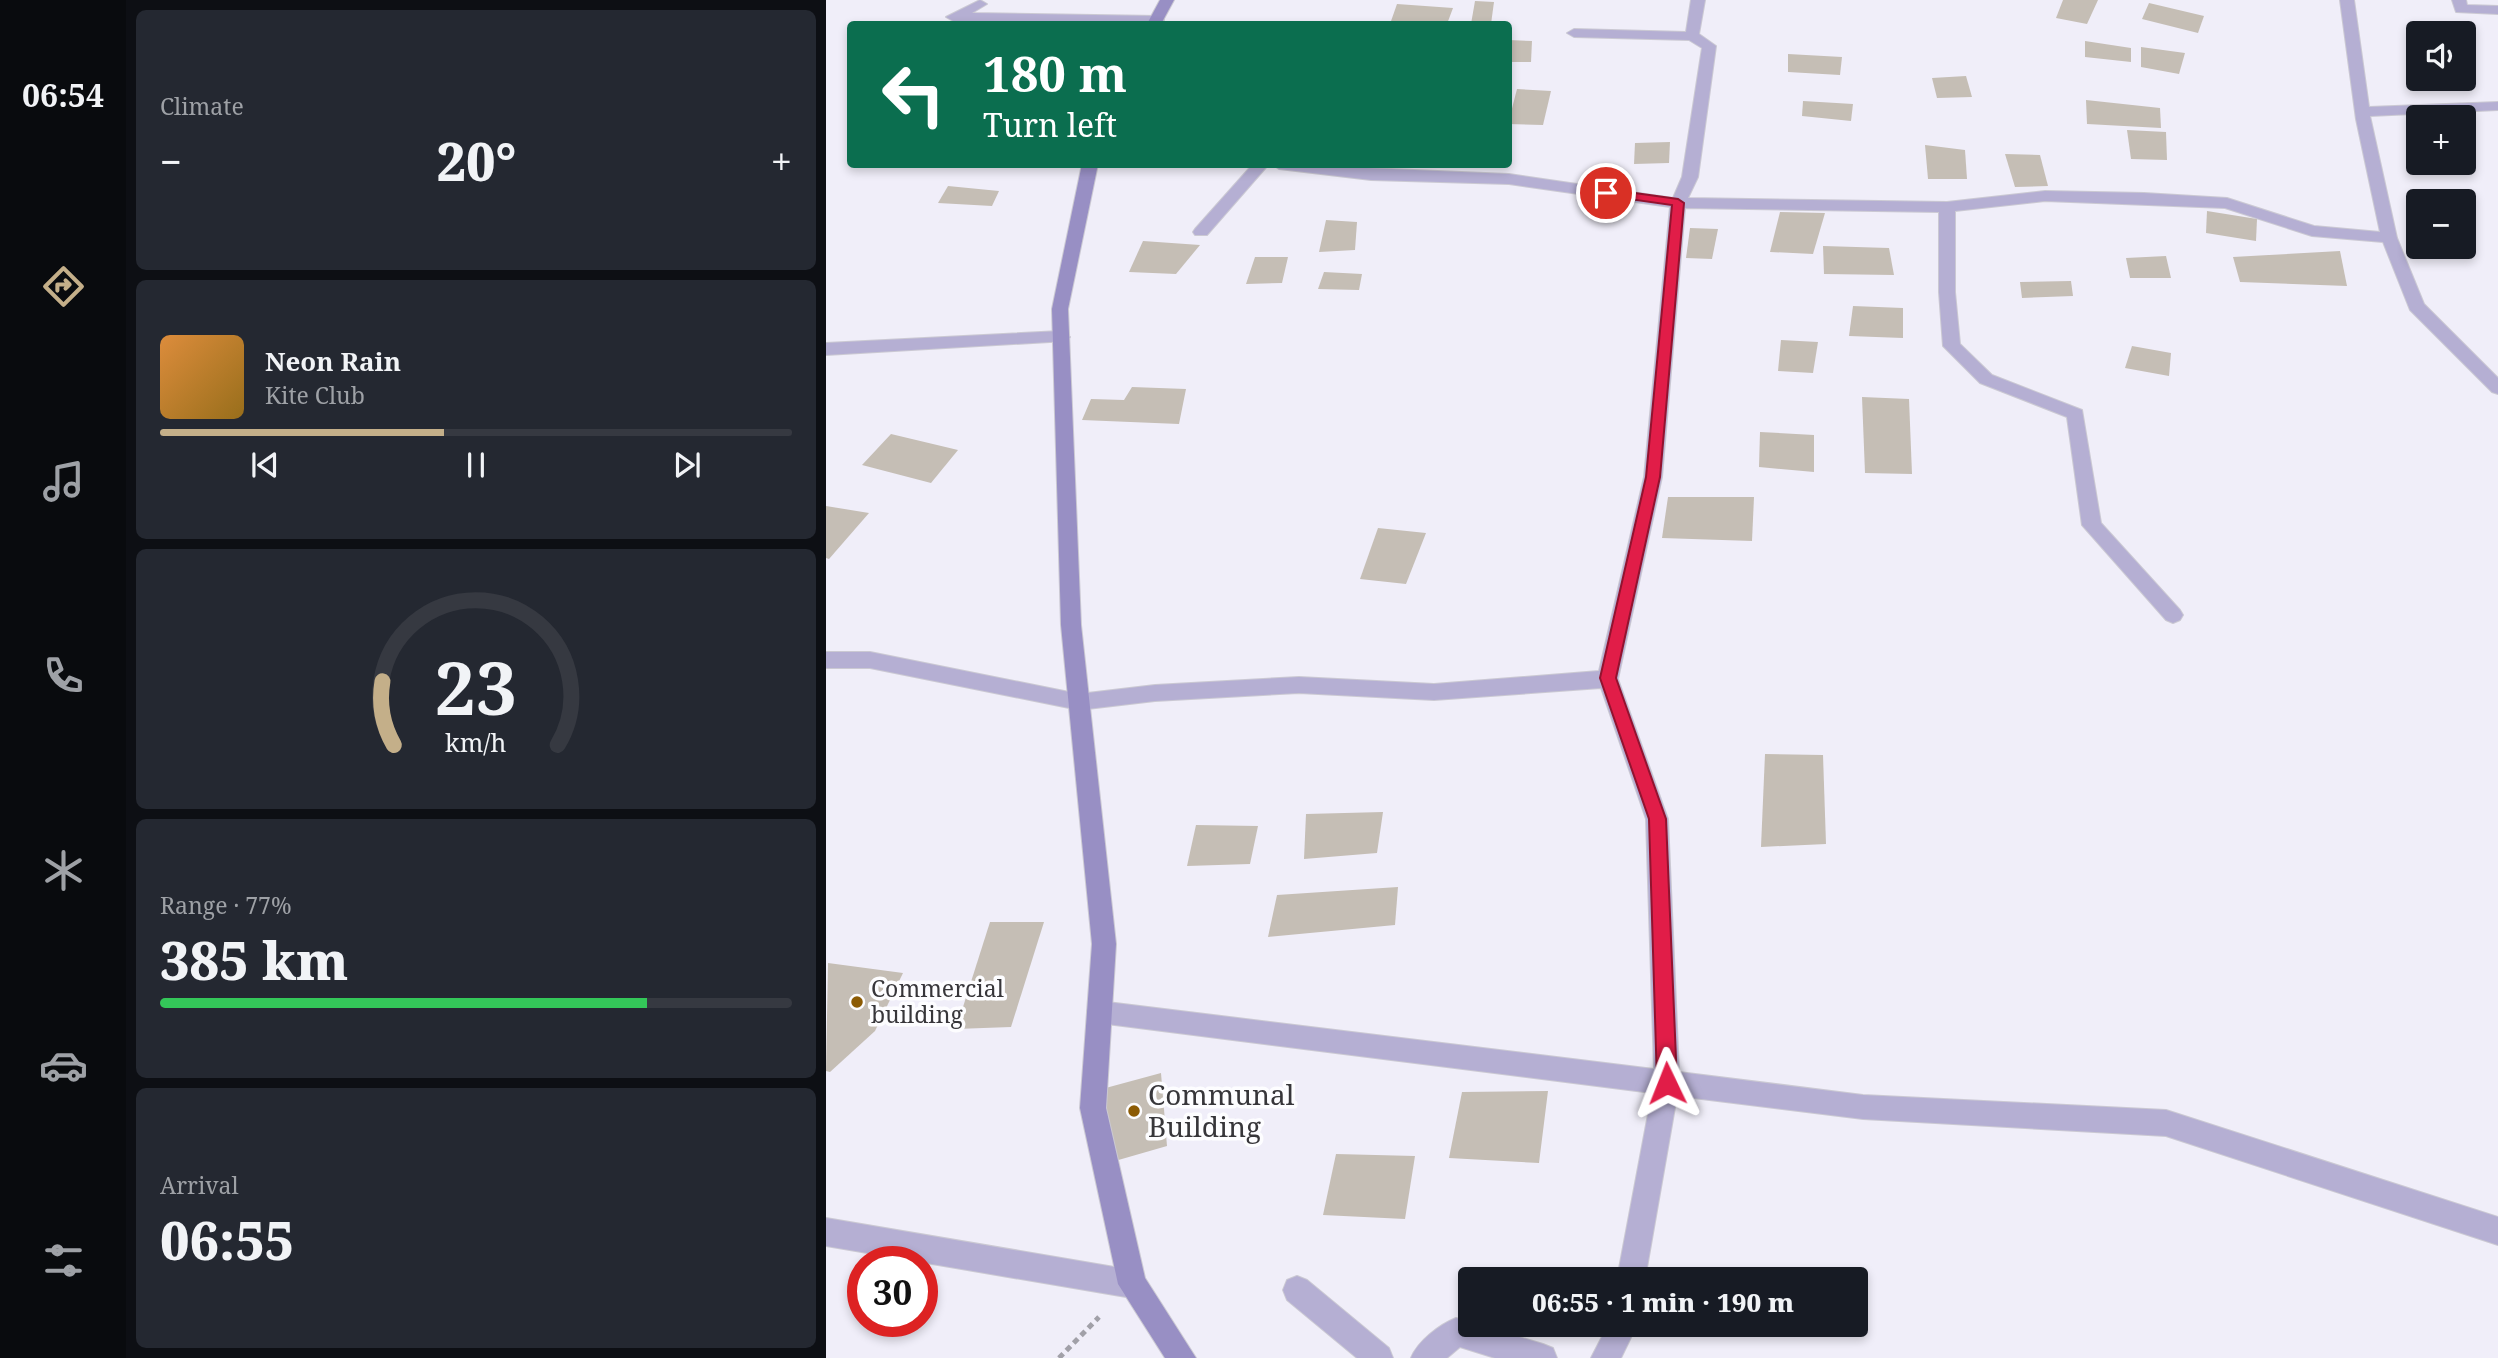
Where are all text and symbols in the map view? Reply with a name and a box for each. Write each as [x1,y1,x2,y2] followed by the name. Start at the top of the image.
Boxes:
[2406,21,2476,259] map controls
[2406,21,2476,91] button: sound
[983,40,1127,106] text: 180 m
[868,49,959,140] icon: left
[22,73,104,116] text: 06:54
[160,90,244,122] text: Climate
[983,103,1117,146] text: Turn left
[2406,105,2476,175] button: +
[436,125,516,196] text: 20°
[160,135,182,187] text: −
[771,135,792,187] text: +
[1576,163,1636,223] pin
[1587,174,1625,212] icon: arrive
[2406,189,2476,259] button: −
[39,262,88,311] icon: directions
[265,343,401,379] text: Neon Rain
[265,379,365,411] text: Kite Club
[246,446,284,484] icon: previous
[457,446,495,484] icon: pause
[668,446,706,484] icon: next
[39,457,88,506] icon: music
[435,637,517,736] text: 23
[39,651,88,700] icon: phone
[445,725,507,759] text: km/h
[39,846,88,895] icon: climate
[160,889,292,921] text: Range · 77%
[160,924,348,995] text: 385 km
[871,972,1004,1030] place label: Commercial building
[849,994,865,1010] marker: Commercial building
[39,1041,88,1090] icon: car
[1630,1046,1704,1120] position arrow
[1148,1075,1295,1145] place label: Communal Building
[1126,1103,1142,1119] marker: Communal Building
[160,1169,239,1201] text: Arrival
[160,1204,294,1275] text: 06:55
[39,1236,88,1285] icon: filters
[847,1246,938,1337] speed limit sign: 30
[1532,1284,1794,1320] text: 06:55 · 1 min · 190 m

